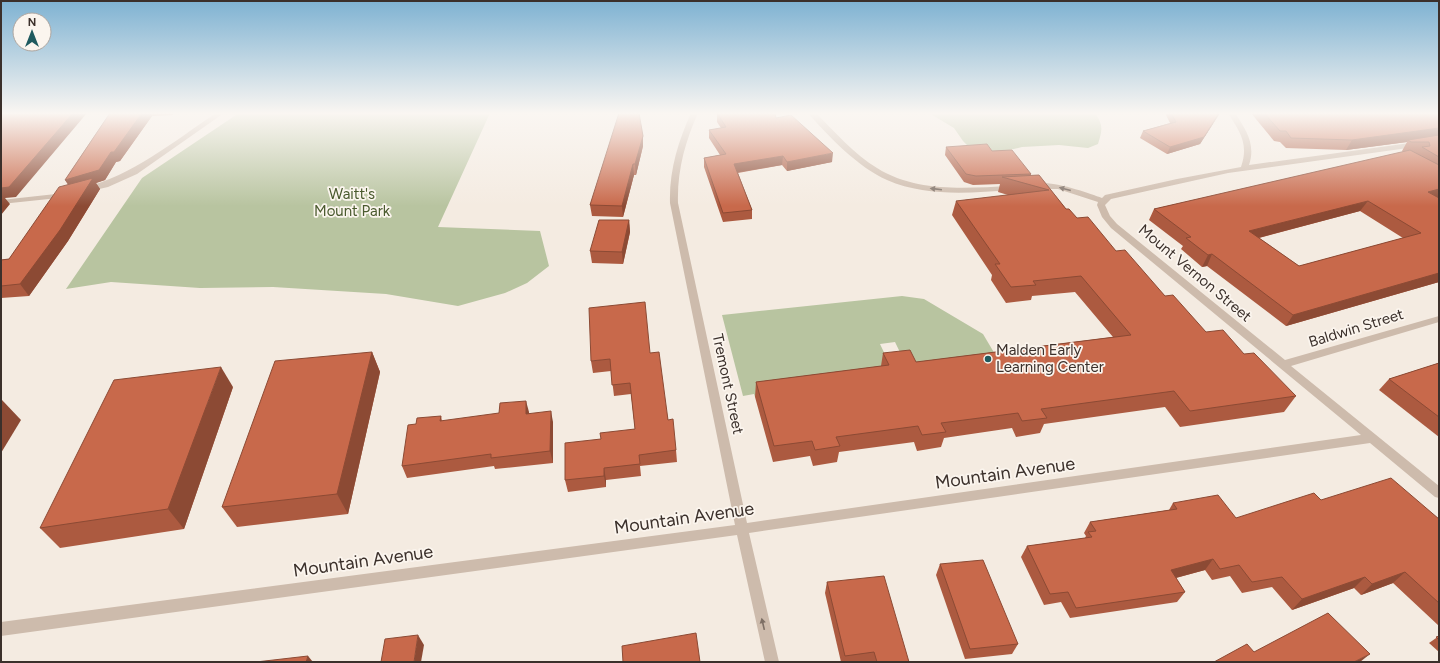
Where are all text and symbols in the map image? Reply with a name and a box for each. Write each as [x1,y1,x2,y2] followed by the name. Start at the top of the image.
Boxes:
[12,12,52,52] north arrow
[28,16,36,29] text: N
[314,185,391,220] park label: Waitt's Mount Park
[930,186,942,192] one-way arrow
[1059,186,1071,192] one-way arrow
[1135,221,1255,326] street label: Mount Vernon Street
[1306,305,1406,351] street label: Baldwin Street
[709,332,747,436] street label: Tremont Street
[996,341,1104,376] place label: Malden Early Learning Center
[983,354,993,364] marker: Malden Early Learning Center
[934,452,1077,494] street label: Mountain Avenue
[613,497,756,539] street label: Mountain Avenue
[292,540,435,582] street label: Mountain Avenue
[760,618,766,630] one-way arrow

